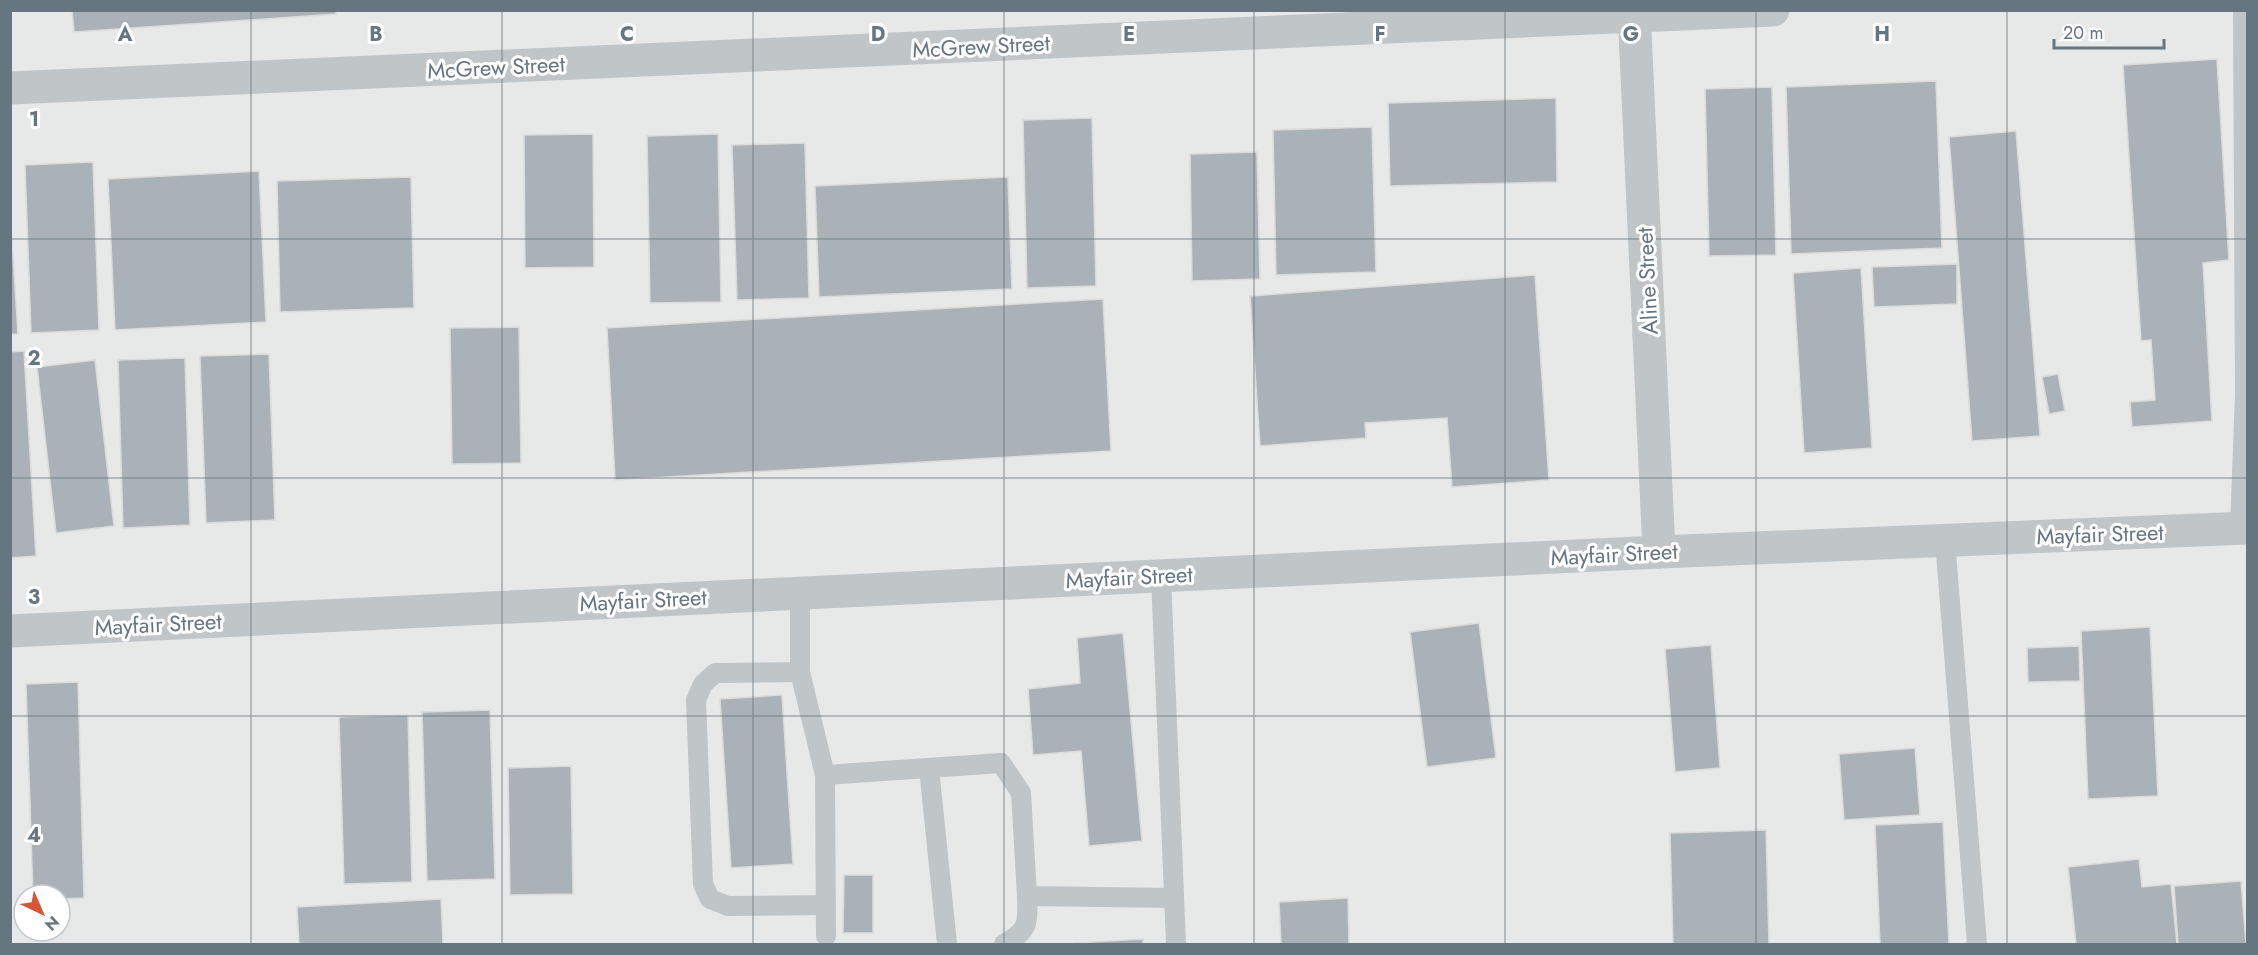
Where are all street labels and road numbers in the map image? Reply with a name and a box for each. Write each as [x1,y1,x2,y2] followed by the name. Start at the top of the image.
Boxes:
[911,26,1051,66] street label: McGrew Street
[426,47,566,87] street label: McGrew Street
[1628,226,1666,335] street label: Aline Street
[2036,516,2165,552] street label: Mayfair Street
[1550,535,1679,573] street label: Mayfair Street
[1065,558,1194,596] street label: Mayfair Street
[579,581,708,619] street label: Mayfair Street
[94,605,223,643] street label: Mayfair Street

